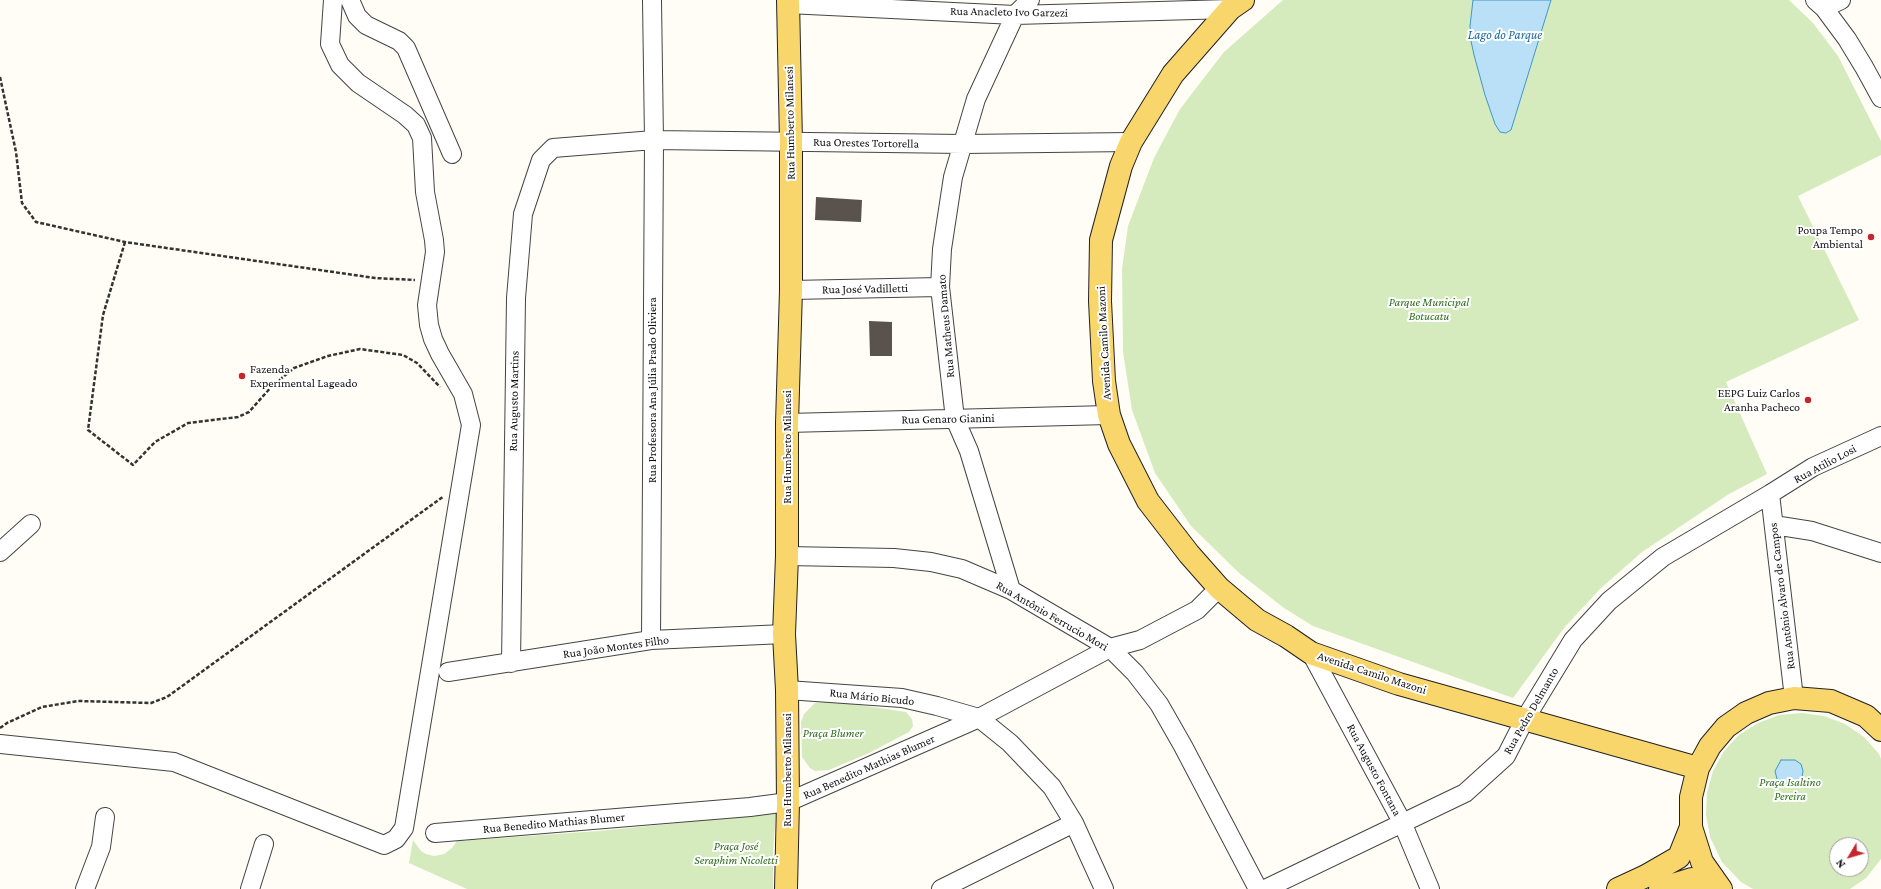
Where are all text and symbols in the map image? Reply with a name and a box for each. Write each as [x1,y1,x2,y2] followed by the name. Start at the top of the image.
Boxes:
[950,4,1068,20] street label: Rua Anacleto Ivo Garzezi
[1468,27,1542,43] water label: Lago do Parque
[782,66,798,180] street label: Rua Humberto Milanesi
[813,135,919,151] street label: Rua Orestes Tortorella
[1798,223,1863,251] place label: Poupa Tempo Ambiental
[1866,232,1876,242] marker: Poupa Tempo Ambiental
[934,274,958,378] street label: Rua Matheus Damato
[822,281,908,297] street label: Rua José Vadilletti
[1094,286,1114,400] street label: Avenida Camilo Mazoni
[1389,295,1469,323] park label: Parque Municipal Botucatu
[645,297,659,483] street label: Rua Professora Ana Júlia Prado Oliviera
[506,351,522,451] street label: Rua Augusto Martins
[250,362,358,390] place label: Fazenda Experimental Lageado
[237,371,247,381] marker: Fazenda Experimental Lageado
[1718,386,1800,414] place label: EEPG Luiz Carlos Aranha Pacheco
[780,390,794,504] street label: Rua Humberto Milanesi
[1803,395,1813,405] marker: EEPG Luiz Carlos Aranha Pacheco
[901,411,995,427] street label: Rua Genaro Gianini
[1791,441,1859,487] street label: Rua Atilio Losi
[1766,522,1798,670] street label: Rua Antônio Alvaro de Campos
[993,578,1111,654] street label: Rua Antônio Ferrucio Mori
[562,632,670,662] street label: Rua João Montes Filho
[1316,649,1428,697] street label: Avenida Camilo Mazoni
[1500,665,1562,757] street label: Rua Pedro Delmanto
[829,685,915,709] street label: Rua Mário Bicudo
[780,713,794,827] street label: Rua Humberto Milanesi
[1344,721,1404,819] street label: Rua Augusto Fontana
[803,726,863,740] park label: Praça Blumer
[801,731,937,803] street label: Rua Benedito Mathias Blumer
[1759,775,1821,803] park label: Praça Isaltino Pereira
[482,810,626,836] street label: Rua Benedito Mathias Blumer
[1829,837,1869,877] north arrow
[694,839,778,867] park label: Praça José Seraphim Nicoletti
[1833,857,1847,870] text: N

